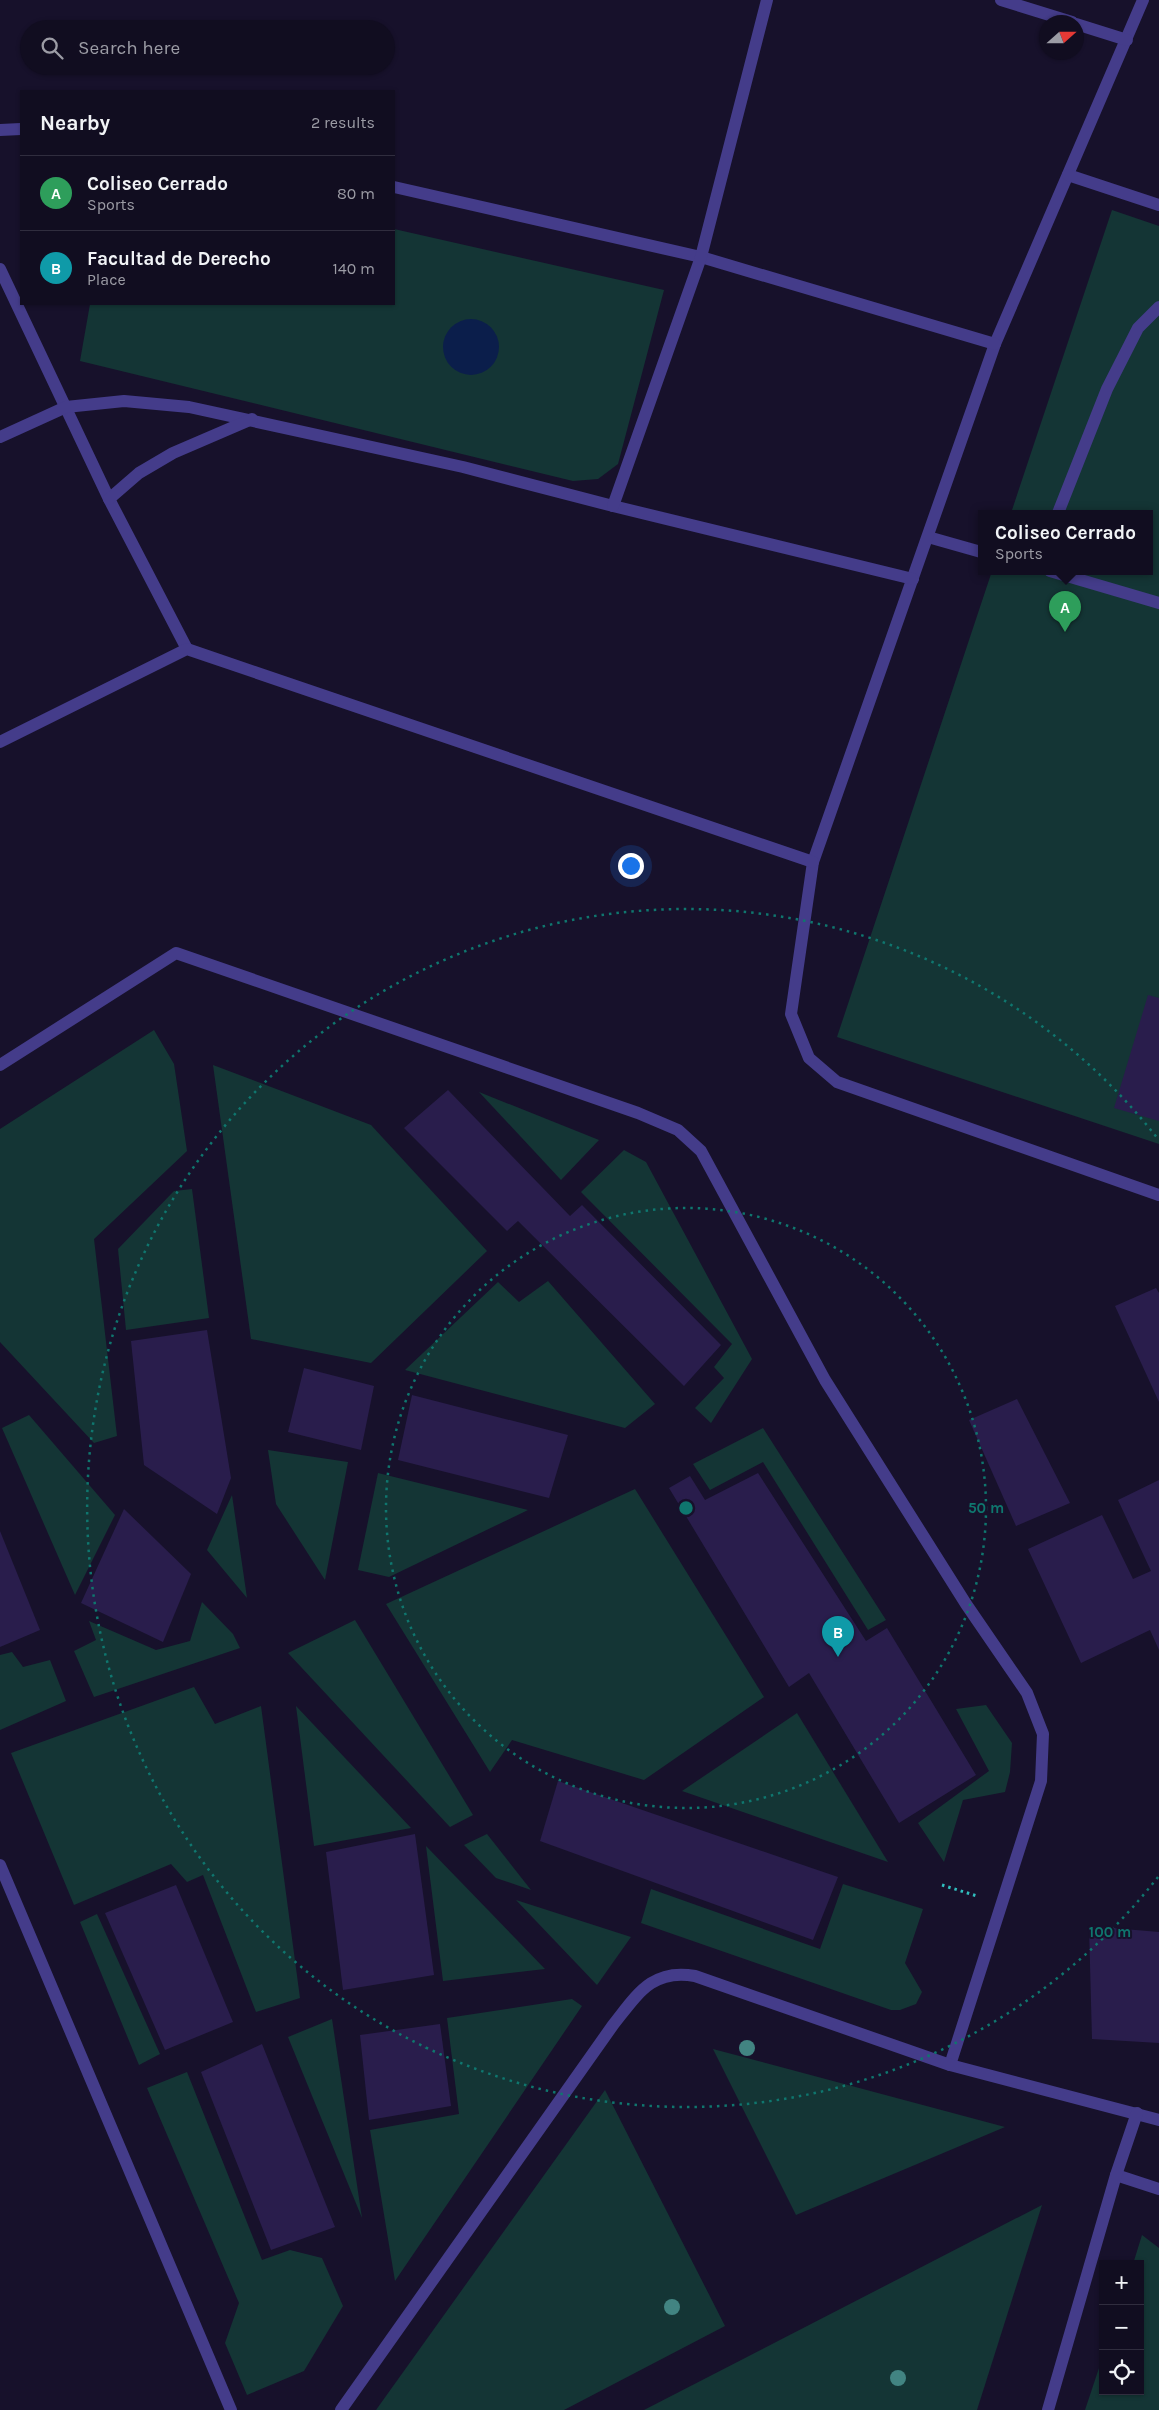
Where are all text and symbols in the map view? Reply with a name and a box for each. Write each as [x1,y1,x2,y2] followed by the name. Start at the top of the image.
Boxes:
[1039,15,1084,60] north arrow
[20,20,395,75] search box
[38,34,66,62] icon: search
[78,37,180,59] text: Search here
[40,111,110,135] text: Nearby
[311,113,375,132] text: 2 results
[87,173,228,195] text: Coliseo Cerrado
[51,184,61,203] text: A
[337,184,375,203] text: 80 m
[87,195,135,214] text: Sports
[87,248,271,270] text: Facultad de Derecho
[51,259,61,278] text: B
[333,259,375,278] text: 140 m
[87,270,126,289] text: Place
[978,510,1153,575] popup
[995,522,1136,544] text: Coliseo Cerrado
[995,544,1043,563] text: Sports
[1049,591,1081,632] pin: A
[618,853,644,879] your location
[677,1499,695,1517] centre of rings
[968,1499,1004,1517] text: 50 m
[822,1616,854,1657] pin: B
[1089,1923,1131,1941] text: 100 m
[1099,2260,1144,2395] map controls
[1099,2260,1144,2305] button: +
[1099,2305,1144,2350] button: −
[1099,2350,1144,2395] button: locate

